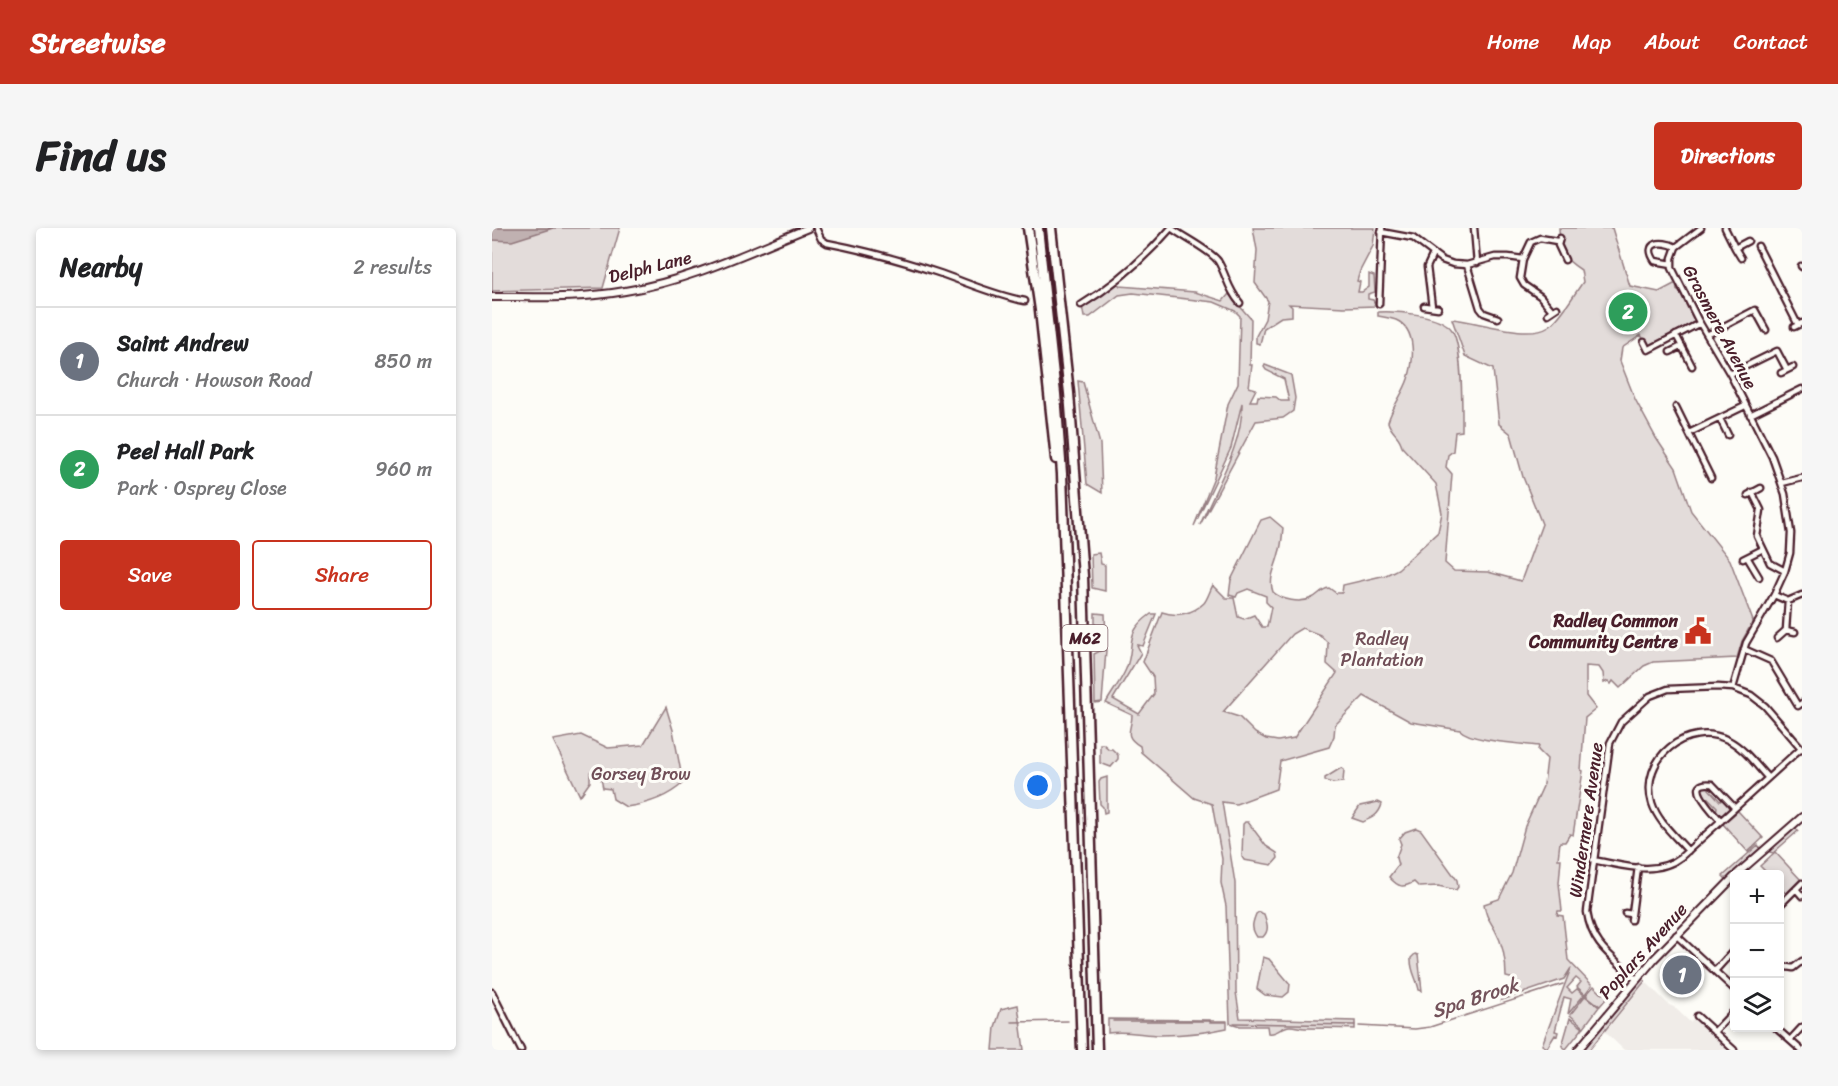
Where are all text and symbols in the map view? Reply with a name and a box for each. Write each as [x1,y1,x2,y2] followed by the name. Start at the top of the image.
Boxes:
[30,18,166,67] text: Streetwise
[1487,23,1539,61] text: Home
[1572,23,1611,61] text: Map
[1644,23,1701,61] text: About
[1734,23,1808,61] text: Contact
[36,119,166,193] text: Find us
[1654,122,1802,190] button: Directions
[605,241,695,293] street label: Delph Lane
[60,244,142,290] text: Nearby
[353,250,432,285] text: 2 results
[1674,259,1766,395] street label: Grasmere Avenue
[1608,290,1648,334] pin: 2
[117,324,249,363] text: Saint Andrew
[75,344,84,379] text: 1
[375,344,432,379] text: 850 m
[117,363,311,398] text: Church · Howson Road
[117,432,254,471] text: Peel Hall Park
[74,452,85,487] text: 2
[375,452,432,487] text: 960 m
[117,471,287,506] text: Park · Osprey Close
[60,540,240,610] button: Save
[252,540,432,610] button: Share
[1528,605,1679,658] place label: Radley Common Community Centre
[1683,616,1713,646] public building icon: Radley Common Community Centre
[1341,623,1424,676] park label: Radley Plantation
[1062,625,1108,651] road number: M62
[1559,740,1613,900] street label: Windermere Avenue
[591,758,691,790] park label: Gorsey Brow
[1023,771,1052,800] your location
[1730,870,1784,1032] map controls
[1730,870,1784,924] button: +
[1590,895,1696,1007] street label: Poplars Avenue
[1730,924,1784,978] button: −
[1662,952,1702,998] pin: 1
[1427,967,1525,1029] water label: Spa Brook
[1730,978,1784,1032] button: layers

